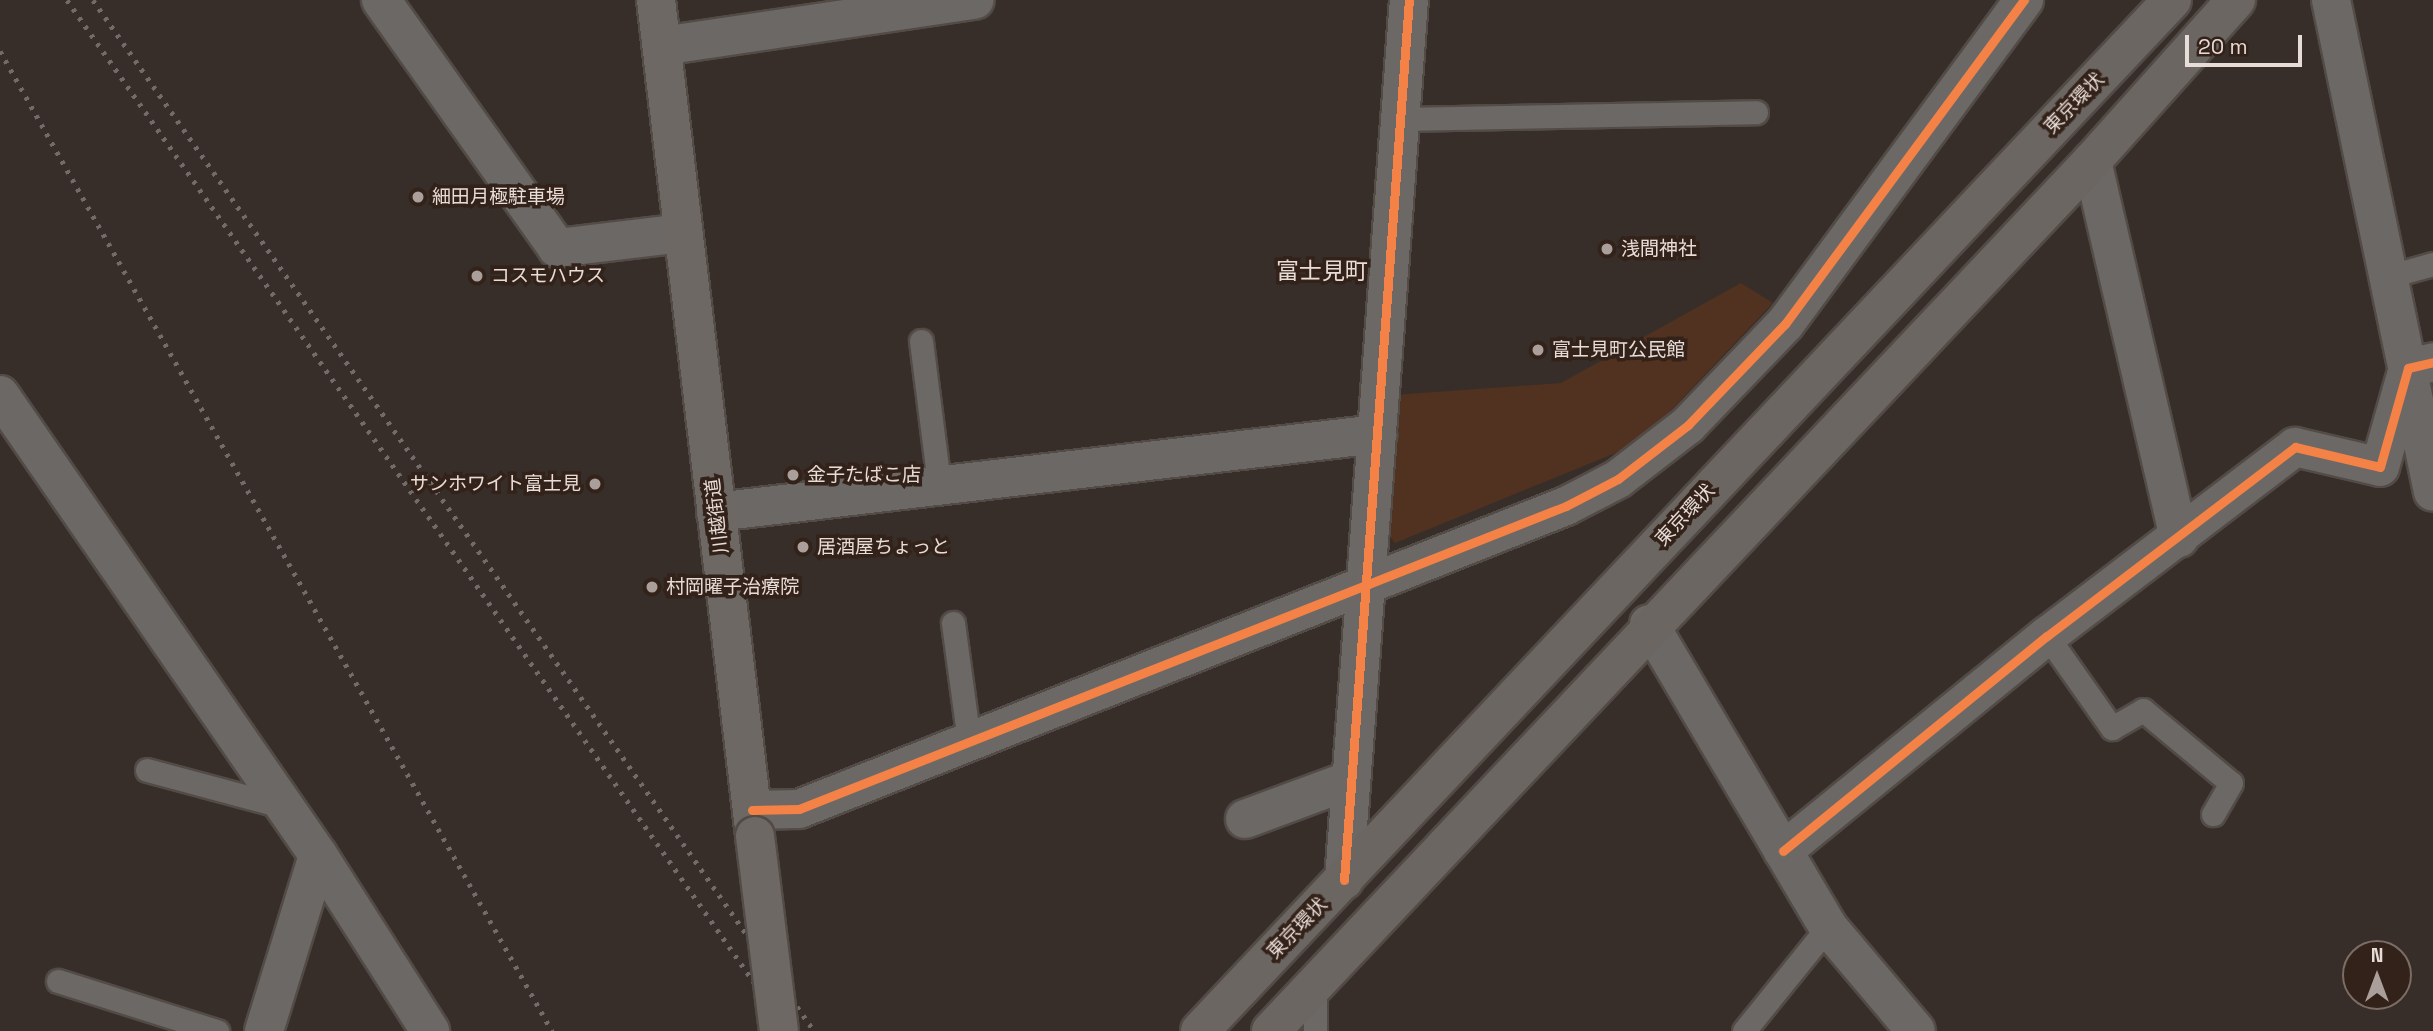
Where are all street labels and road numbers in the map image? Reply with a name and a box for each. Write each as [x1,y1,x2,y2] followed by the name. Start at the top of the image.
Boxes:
[2039,68,2109,138] street label: 東京環状
[701,477,733,555] street label: 川越街道
[1651,479,1719,551] street label: 東京環状
[1262,893,1332,963] street label: 東京環状

